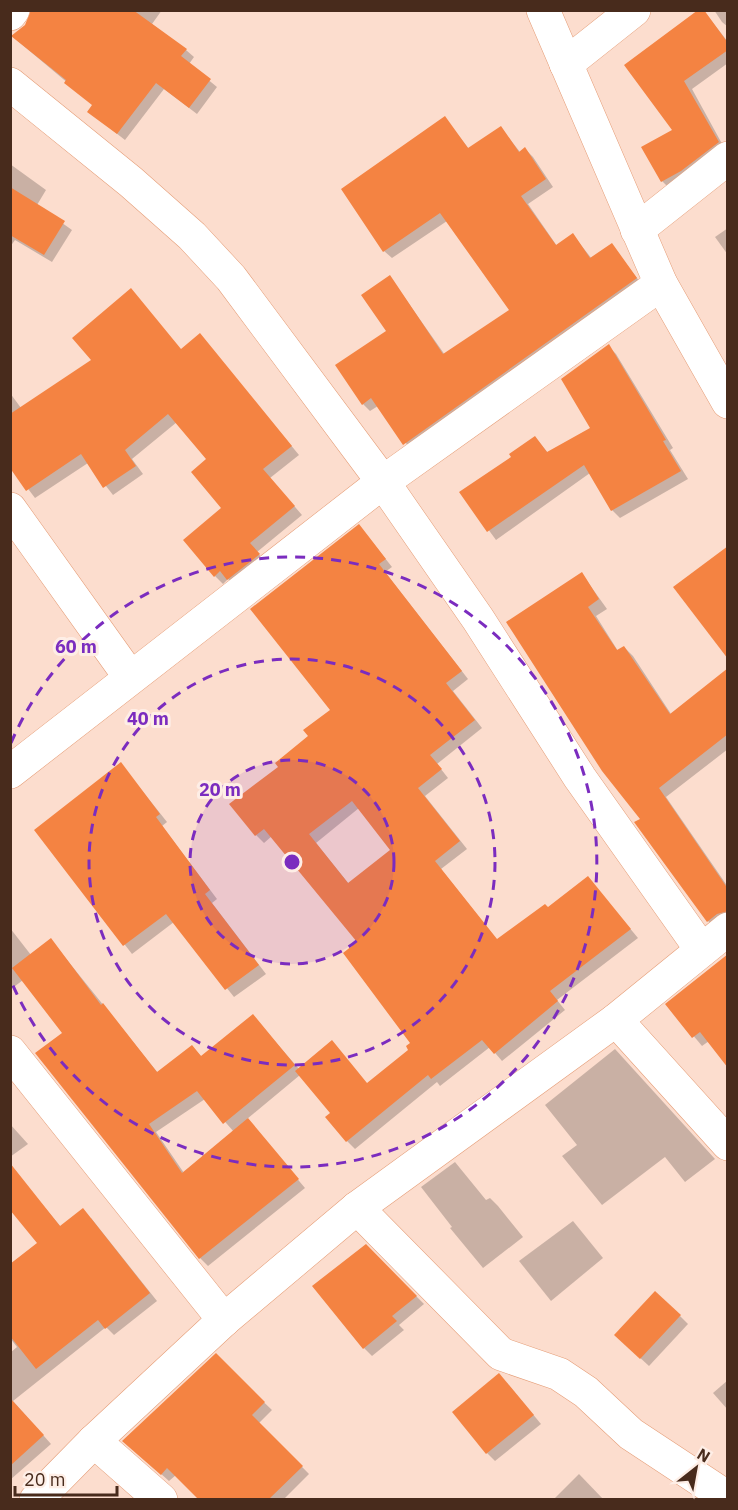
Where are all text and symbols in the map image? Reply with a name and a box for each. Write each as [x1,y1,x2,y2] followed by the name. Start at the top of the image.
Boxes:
[55,635,97,658] text: 60 m
[127,707,169,730] text: 40 m
[199,778,241,801] text: 20 m
[282,852,302,872] centre of rings
[666,1438,726,1498] north arrow
[694,1444,714,1467] text: N
[15,1459,117,1497] scale bar
[24,1468,66,1491] text: 20 m

